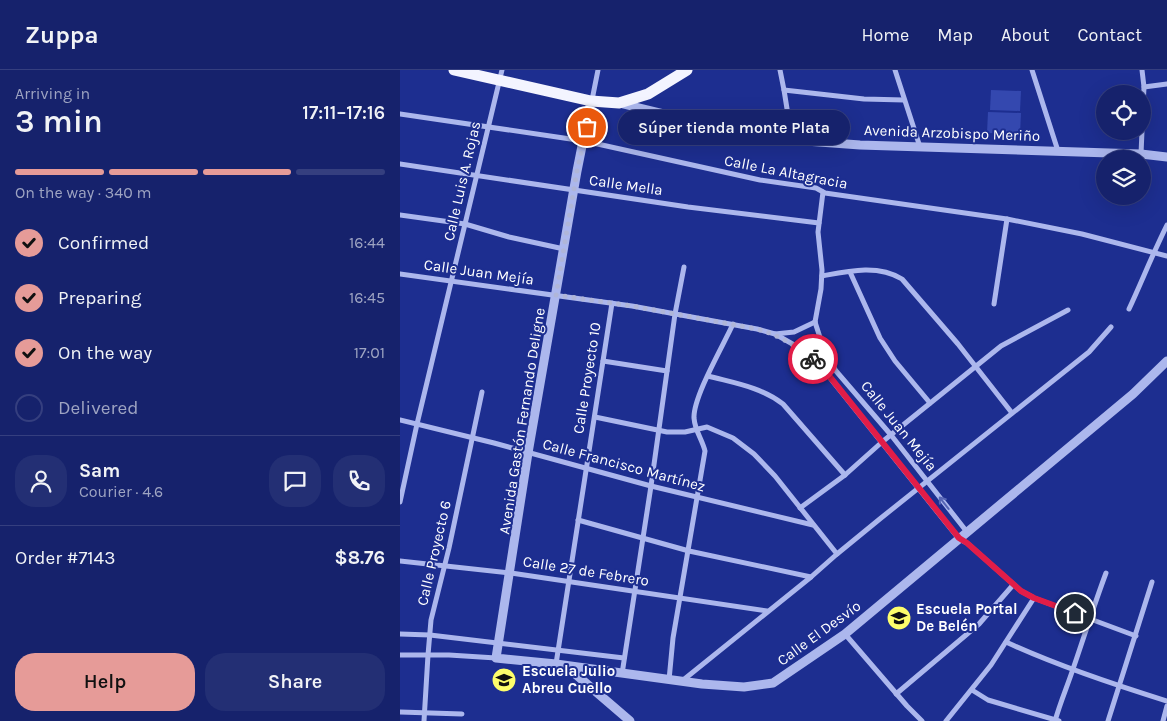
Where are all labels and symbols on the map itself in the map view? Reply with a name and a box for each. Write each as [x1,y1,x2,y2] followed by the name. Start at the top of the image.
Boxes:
[566,106,608,148] pin
[617,110,850,144] callout: Súper tienda monte Plata
[439,119,485,243] street label: Calle Luis A. Rojas
[864,121,1040,145] street label: Avenida Arzobispo Meriño
[723,151,849,193] street label: Calle La Altagracia
[588,171,664,199] street label: Calle Mella
[423,255,535,289] street label: Calle Juan Mejía
[495,306,549,536] street label: Avenida Gastón Fernando Deligne
[569,321,605,435] street label: Calle Proyecto 10
[788,334,838,384] courier
[857,377,941,475] street label: Calle Juan Mejía
[541,435,707,495] street label: Calle Francisco Martínez
[939,496,949,510] one-way arrow
[413,499,455,607] street label: Calle Proyecto 6
[522,552,650,590] street label: Calle 27 de Febrero
[1054,592,1096,634] pin
[774,597,864,669] street label: Calle El Desvío
[916,600,1018,635] place label: Escuela Portal De Belén
[886,605,912,631] school or university icon: Escuela Portal De Belén
[522,662,615,697] place label: Escuela Julio Abreu Cuello
[491,667,517,693] school or university icon: Escuela Julio Abreu Cuello

